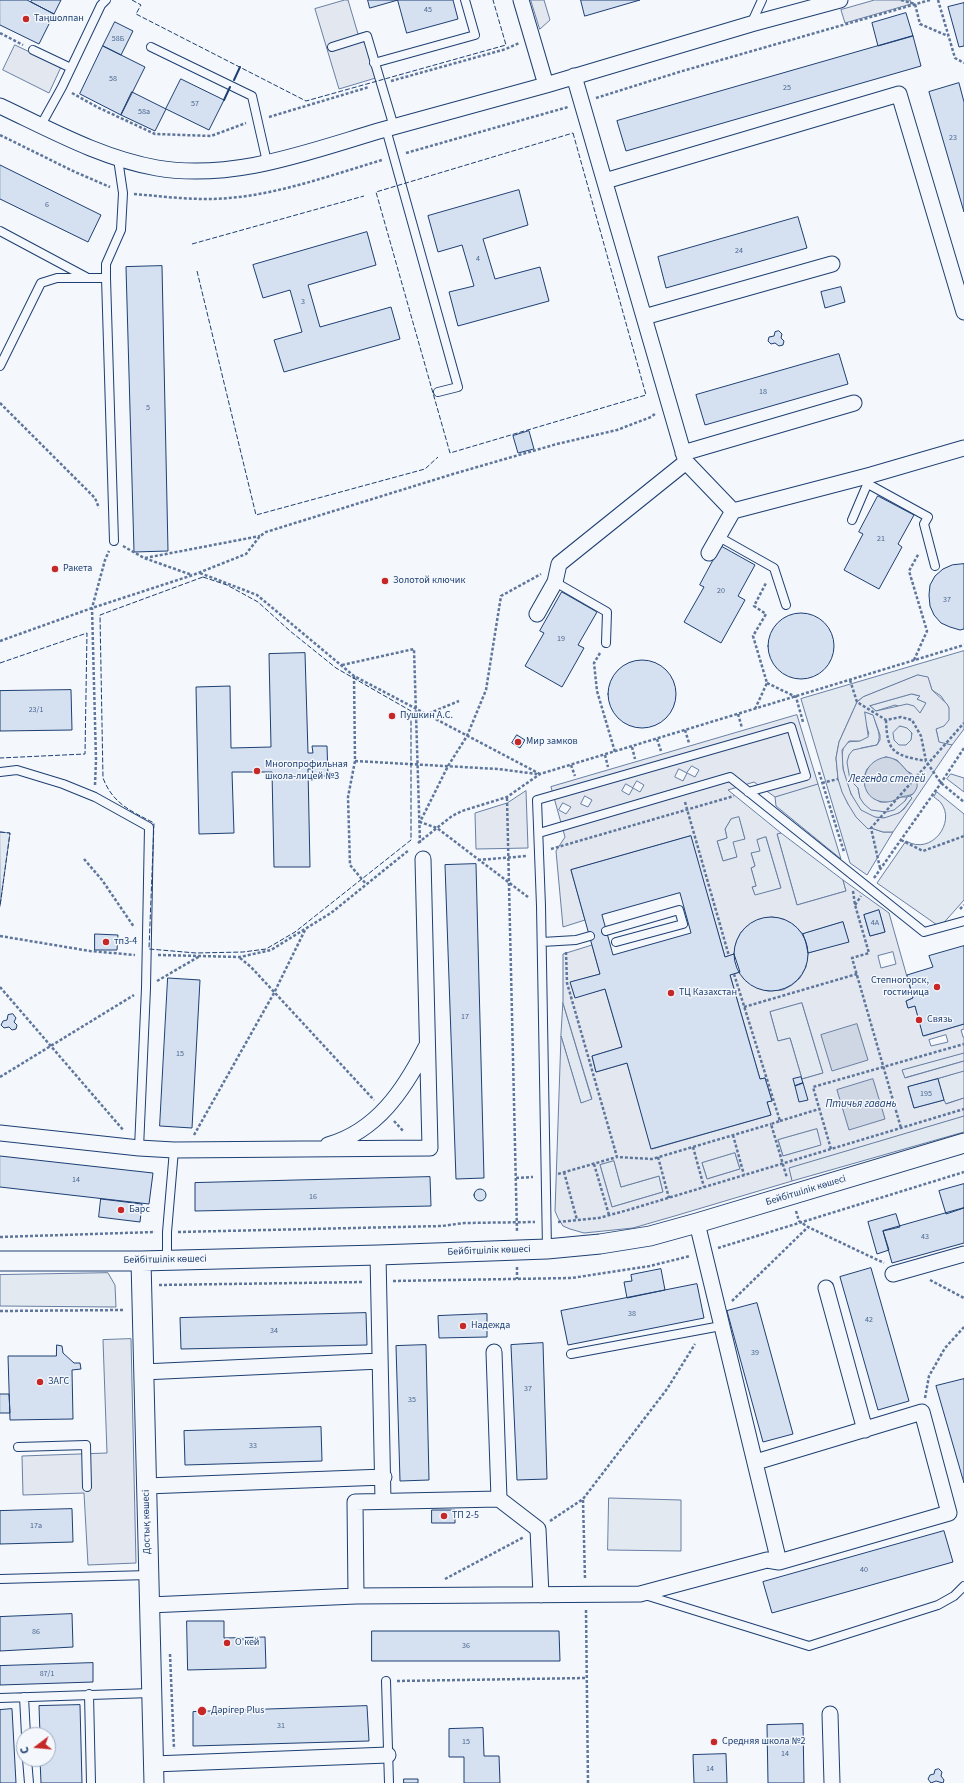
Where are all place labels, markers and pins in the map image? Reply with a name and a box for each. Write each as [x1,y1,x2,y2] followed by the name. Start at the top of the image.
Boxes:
[34,13,84,25] place label: Таңшолпан
[21,14,31,24] marker: Таңшолпан
[63,563,92,575] place label: Ракета
[50,564,60,574] marker: Ракета
[393,575,465,587] place label: Золотой ключик
[380,576,390,586] marker: Золотой ключик
[400,710,453,722] place label: Пушкин А.С.
[387,711,397,721] marker: Пушкин А.С.
[526,736,578,748] place label: Мир замков
[513,737,523,747] marker: Мир замков
[265,759,348,782] place label: Многопрофильная школа-лицей №3
[252,766,262,776] marker: Многопрофильная школа-лицей №3
[114,936,137,948] place label: тп3-4
[101,937,111,947] marker: тп3-4
[871,975,929,998] place label: Степногорск, гостиница
[932,982,942,992] marker: Степногорск, гостиница
[679,987,737,999] place label: ТЦ Казахстан
[666,988,676,998] marker: ТЦ Казахстан
[927,1014,952,1026] place label: Связь
[914,1015,924,1025] marker: Связь
[129,1204,150,1216] place label: Барс
[116,1205,126,1215] marker: Барс
[471,1320,510,1332] place label: Надежда
[458,1321,468,1331] marker: Надежда
[48,1376,69,1388] place label: ЗАГС
[35,1377,45,1387] marker: ЗАГС
[452,1510,479,1522] place label: ТП 2-5
[439,1511,449,1521] marker: ТП 2-5
[235,1637,260,1649] place label: О'кей
[222,1638,232,1648] marker: О'кей
[196,1705,208,1717] marker: Дәрігер Plus
[211,1705,264,1717] place label: Дәрігер Plus
[722,1736,805,1748] place label: Средняя школа №2
[709,1737,719,1747] marker: Средняя школа №2

